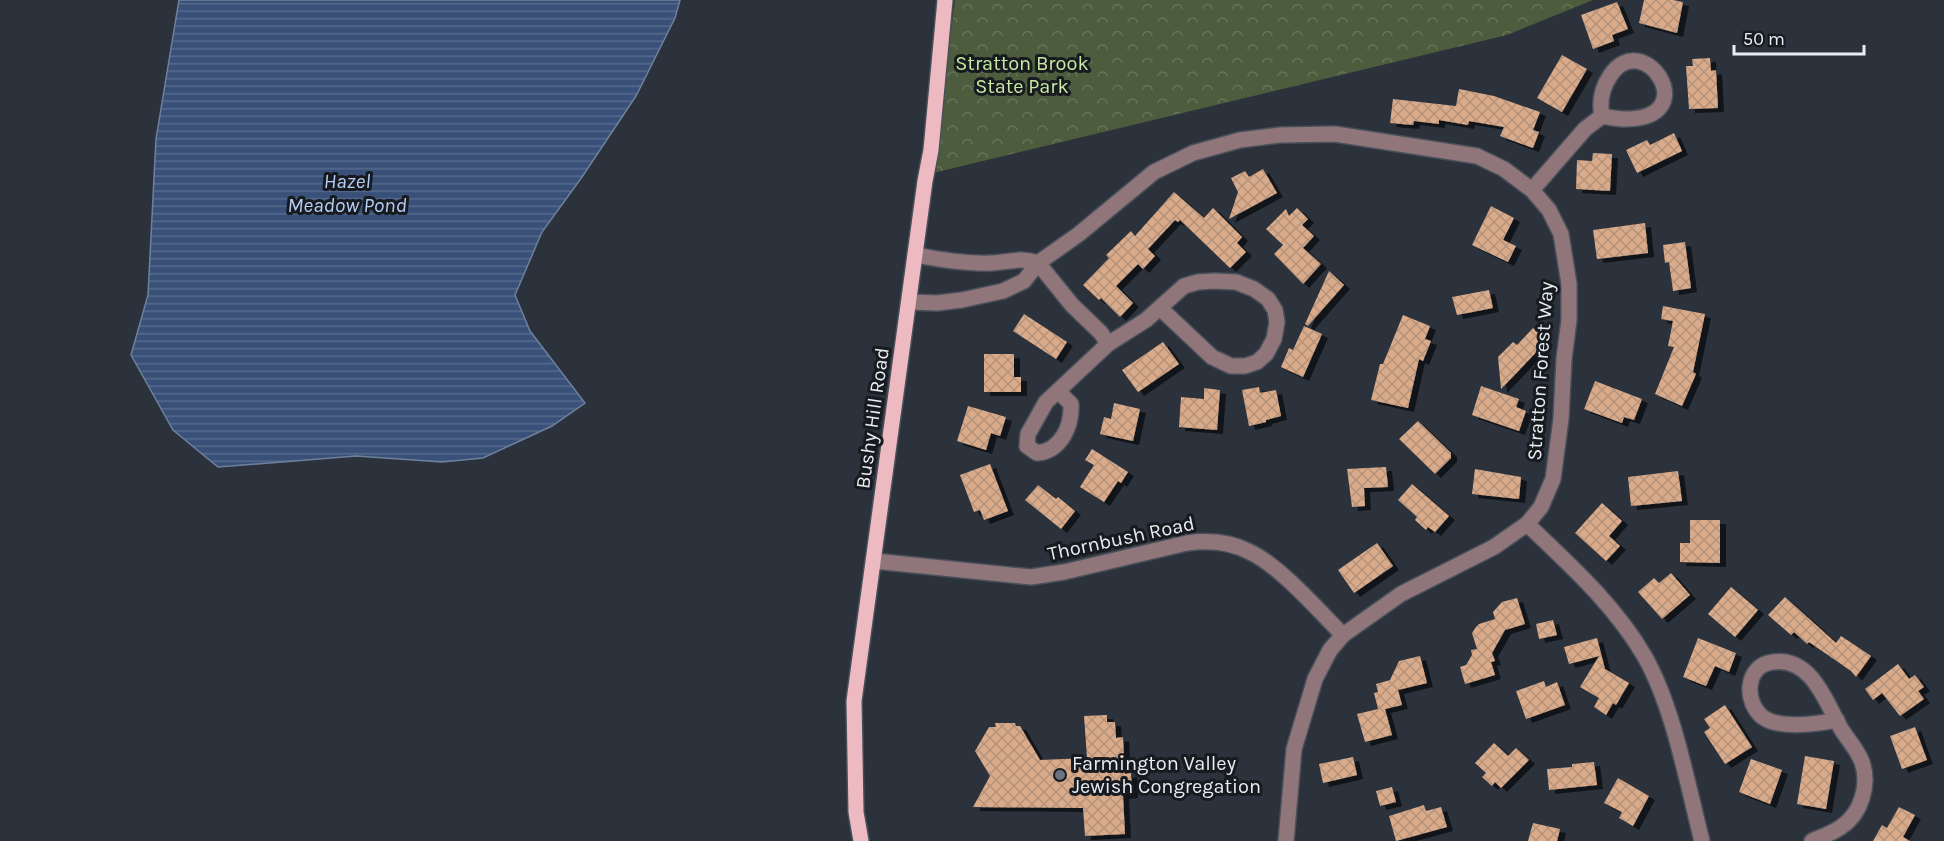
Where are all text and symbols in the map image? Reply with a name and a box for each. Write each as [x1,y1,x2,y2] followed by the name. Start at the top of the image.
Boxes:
[1734,18,1864,56] scale bar
[1743,28,1785,50] text: 50 m
[955,52,1089,98] park label: Stratton Brook State Park
[287,169,407,217] water label: Hazel Meadow Pond
[1523,281,1558,461] street label: Stratton Forest Way
[851,346,894,490] street label: Bushy Hill Road
[1046,512,1197,565] street label: Thornbush Road
[1072,752,1261,798] place label: Farmington Valley Jewish Congregation
[1053,768,1067,782] marker: Farmington Valley Jewish Congregation

